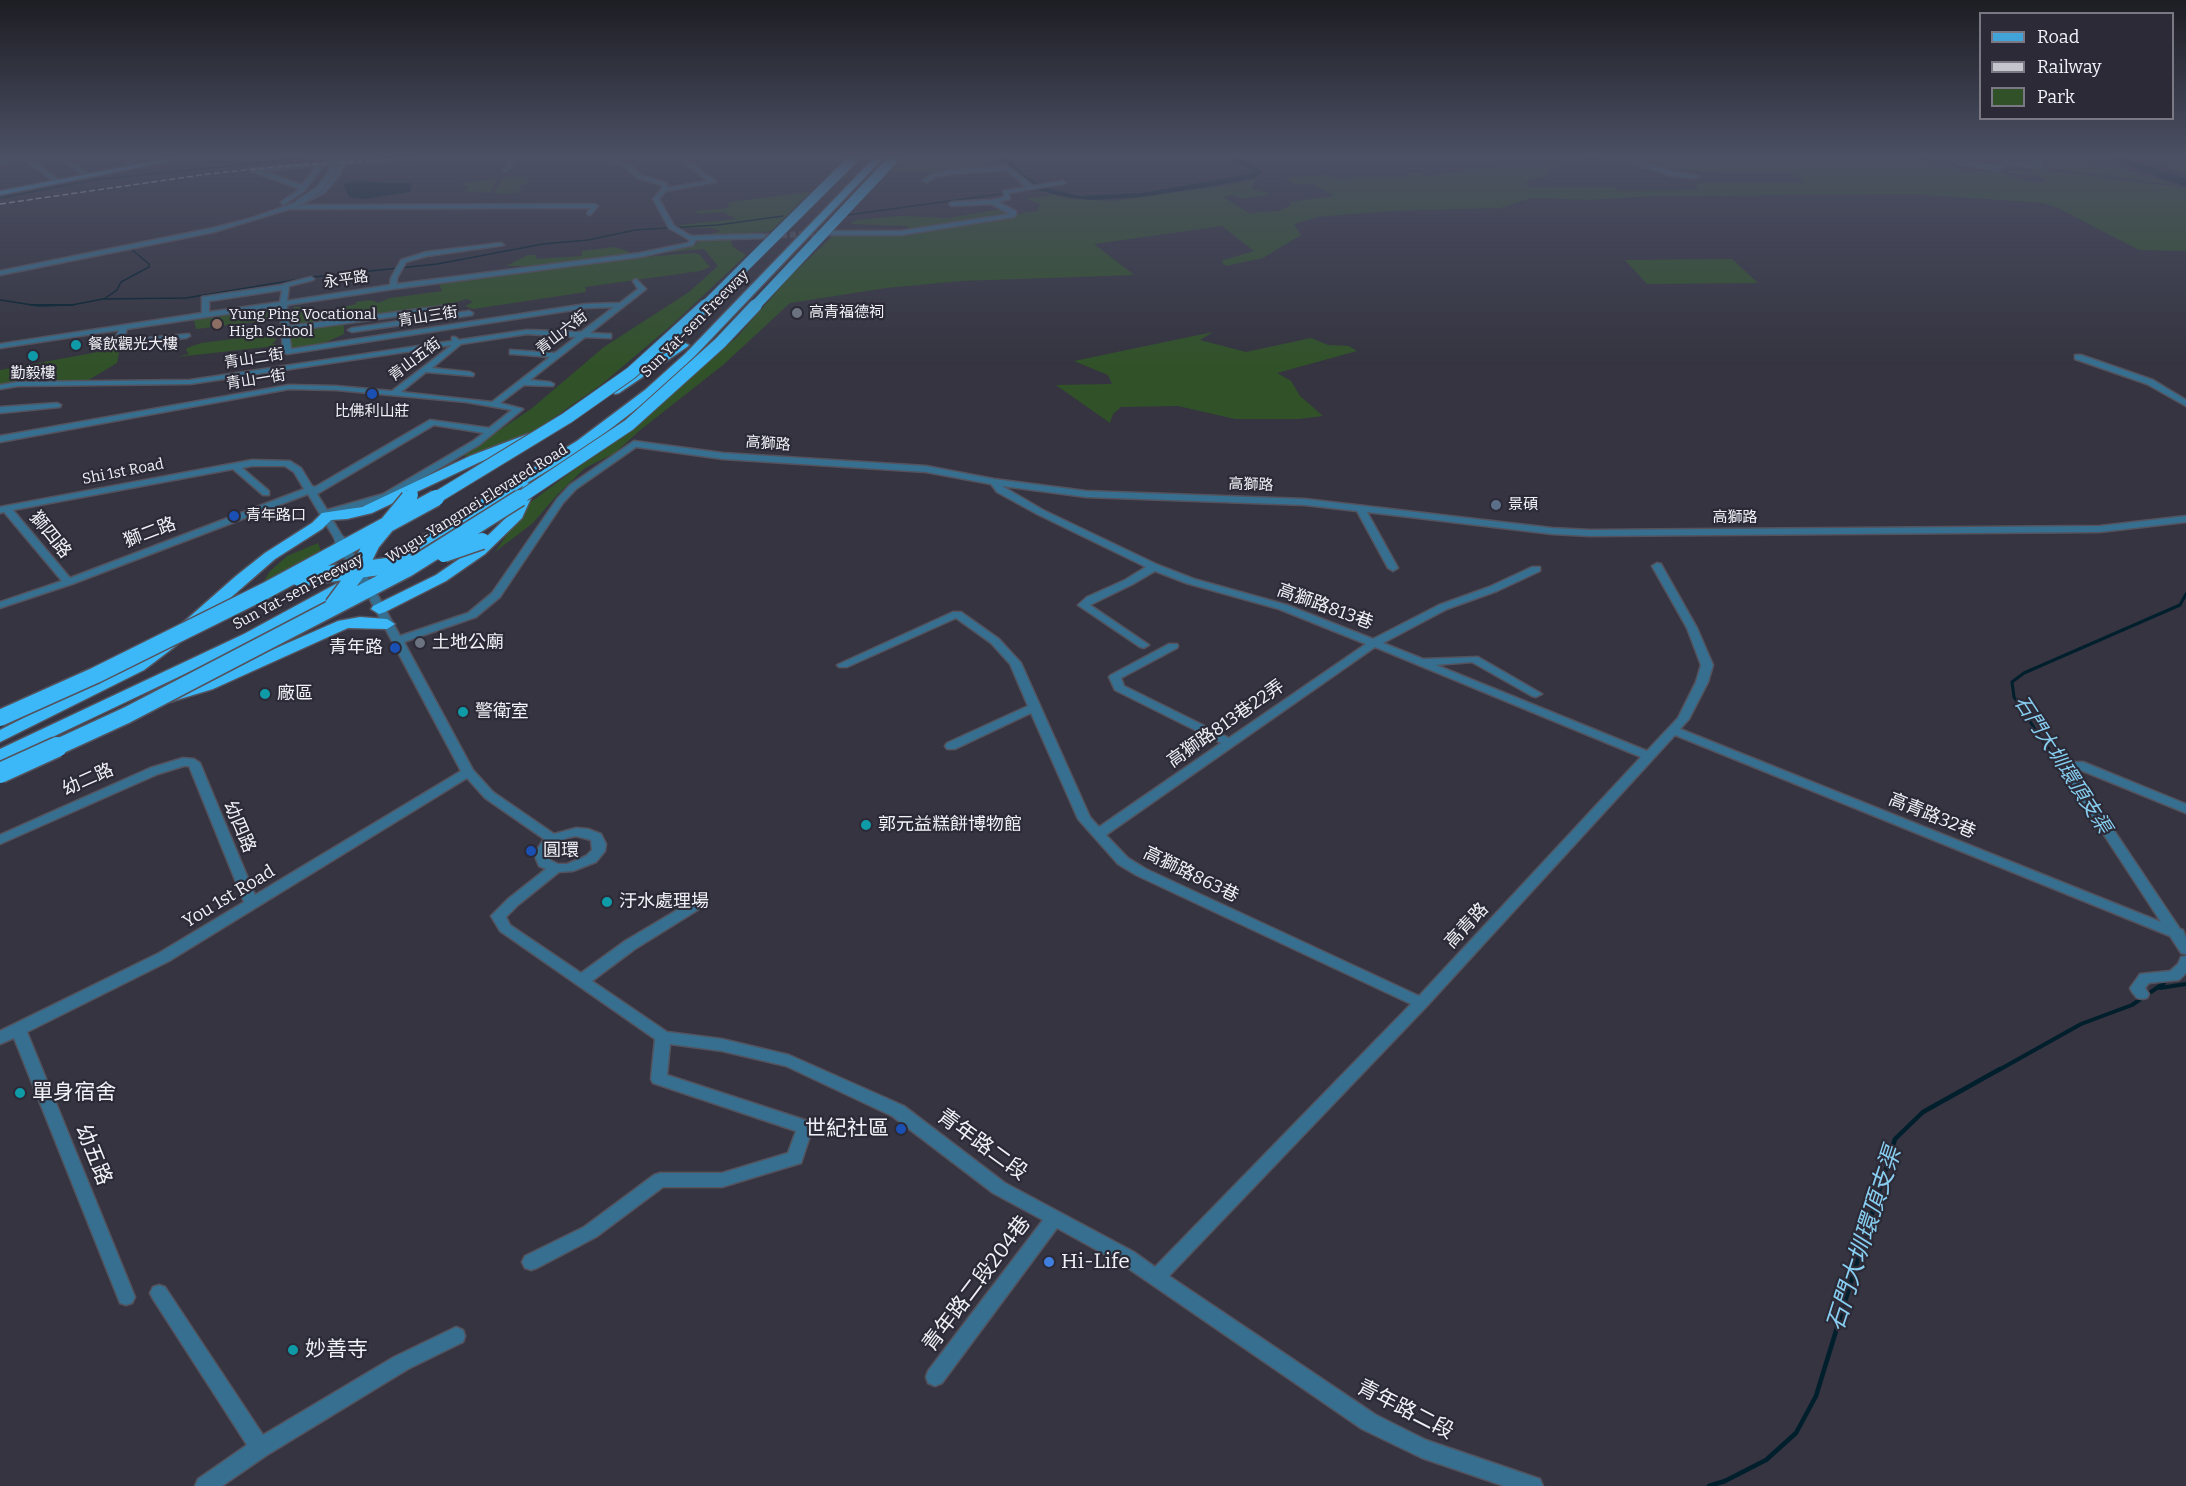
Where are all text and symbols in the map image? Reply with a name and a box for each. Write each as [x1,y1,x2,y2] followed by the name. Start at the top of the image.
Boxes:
[1979,12,2174,120] legend
[2037,26,2079,48] text: Road
[2037,56,2101,78] text: Railway
[2037,86,2075,108] text: Park
[637,266,753,382] street label: Sun Yat-sen Freeway
[322,268,370,292] street label: 永平路
[397,303,459,331] street label: 青山三街
[809,304,884,322] place label: 高青福德祠
[229,306,376,341] place label: Yung Ping Vocational High School
[790,306,804,320] marker: 高青福德祠
[533,307,591,359] street label: 青山六街
[210,317,224,331] marker: Yung Ping Vocational High School
[386,335,444,385] street label: 青山五街
[88,336,178,354] place label: 餐飲觀光大樓
[69,338,83,352] marker: 餐飲觀光大樓
[223,345,285,373] street label: 青山二街
[26,349,40,363] marker: 勤毅樓
[11,365,55,383] place label: 勤毅樓
[225,366,287,394] street label: 青山一街
[365,387,379,401] marker: 比佛利山莊
[335,403,409,421] place label: 比佛利山莊
[745,433,791,455] street label: 高獅路
[383,441,571,567] street label: Wugu-Yangmei Elevated Road
[81,455,165,489] street label: Shi 1st Road
[1228,475,1274,495] street label: 高獅路
[1508,496,1538,514] place label: 景碩
[1489,498,1503,512] marker: 景碩
[25,507,75,563] street label: 獅四路
[246,507,306,525] place label: 青年路口
[227,509,241,523] marker: 青年路口
[1713,509,1757,527] street label: 高獅路
[121,513,179,553] street label: 獅二路
[230,550,366,634] street label: Sun Yat-sen Freeway
[1274,580,1376,634] street label: 高獅路813巷
[432,632,504,654] place label: 土地公廟
[413,636,427,650] marker: 土地公廟
[329,637,383,659] place label: 青年路
[388,641,402,655] marker: 青年路
[1163,676,1289,772] street label: 高獅路813巷22弄
[277,683,313,705] place label: 廠區
[258,687,272,701] marker: 廠區
[2008,691,2116,839] water label: 石門大圳環頂支渠
[475,701,529,723] place label: 警衛室
[456,705,470,719] marker: 警衛室
[59,759,117,801] street label: 幼二路
[1885,789,1979,843] street label: 高青路32巷
[219,798,259,856] street label: 幼四路
[878,814,1022,836] place label: 郭元益糕餅博物館
[859,818,873,832] marker: 郭元益糕餅博物館
[543,840,579,862] place label: 圓環
[1140,843,1242,907] street label: 高獅路863巷
[524,844,538,858] marker: 圓環
[179,861,279,933] street label: You 1st Road
[619,891,709,913] place label: 汙水處理場
[600,895,614,909] marker: 汙水處理場
[1441,899,1493,953] street label: 高青路
[32,1080,116,1106] place label: 單身宿舍
[13,1086,27,1100] marker: 單身宿舍
[932,1104,1032,1186] street label: 青年路二段
[805,1116,889,1142] place label: 世紀社區
[70,1121,116,1189] street label: 幼五路
[894,1122,908,1136] marker: 世紀社區
[1822,1143,1908,1335] water label: 石門大圳環頂支渠
[918,1211,1036,1357] street label: 青年路二段204巷
[1061,1249,1130,1275] place label: Hi-Life
[1042,1255,1056,1269] marker: Hi-Life
[305,1337,368,1363] place label: 妙善寺
[286,1343,300,1357] marker: 妙善寺
[1353,1375,1457,1445] street label: 青年路二段

